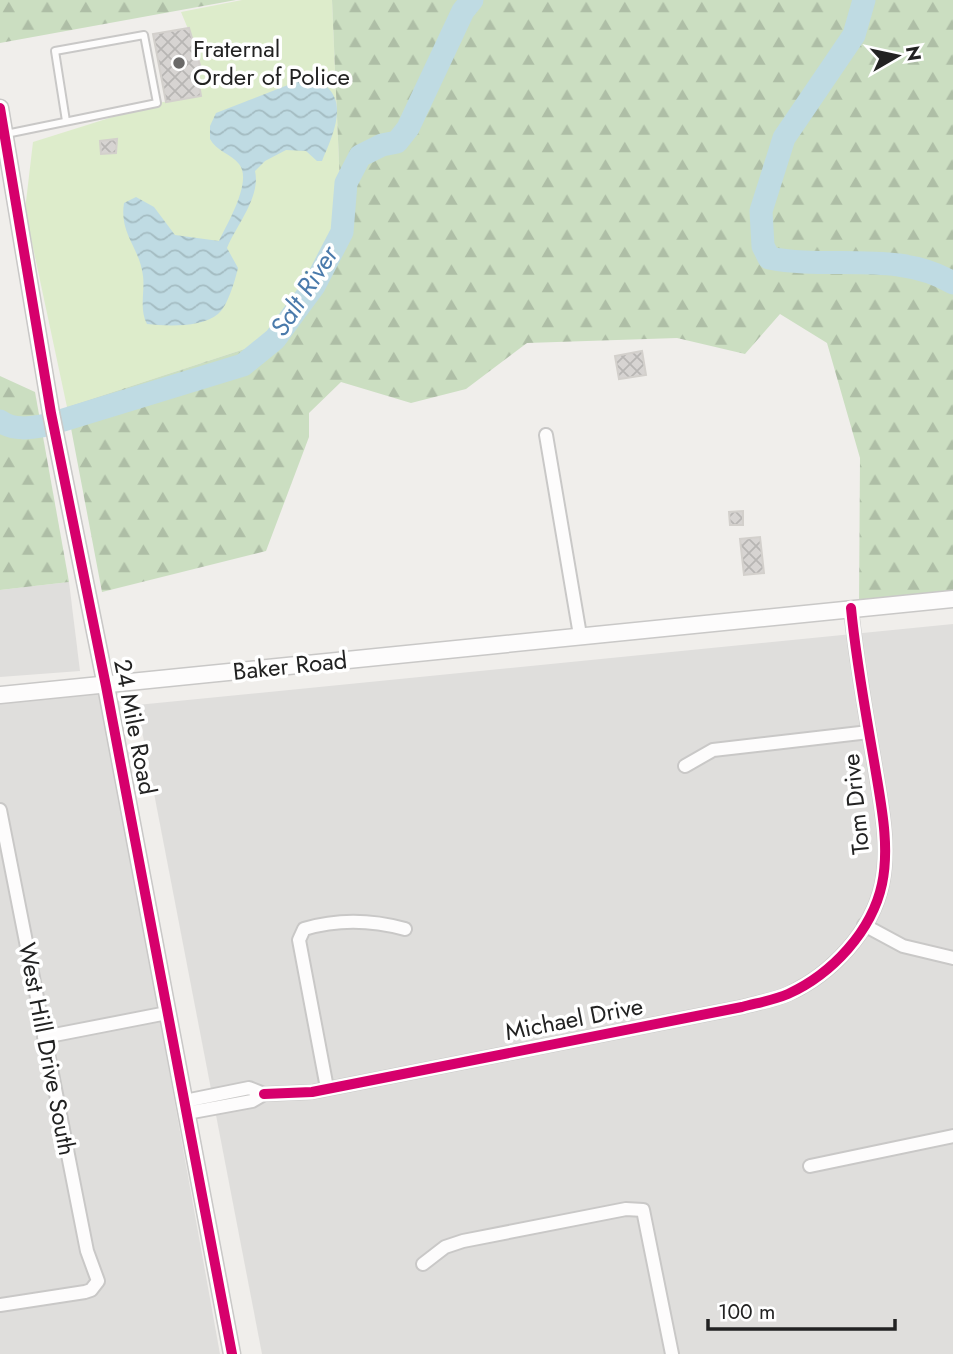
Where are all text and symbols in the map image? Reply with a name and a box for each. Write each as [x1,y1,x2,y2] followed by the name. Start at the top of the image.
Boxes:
[862,21,932,91] north arrow
[193,31,350,94] place label: Fraternal Order of Police
[899,44,928,63] text: N
[171,55,187,71] marker: Fraternal Order of Police
[261,237,348,344] water label: Salt River
[231,642,349,689] street label: Baker Road
[105,656,166,798] street label: 24 Mile Road
[833,752,878,856] street label: Tom Drive
[10,939,85,1158] street label: West Hill Drive South
[502,988,646,1049] street label: Michael Drive
[708,1288,895,1332] scale bar
[718,1297,775,1327] text: 100 m

